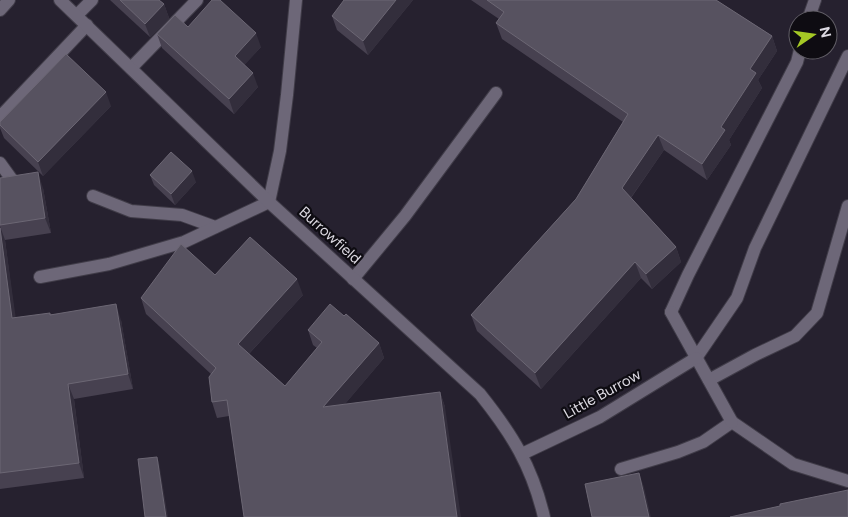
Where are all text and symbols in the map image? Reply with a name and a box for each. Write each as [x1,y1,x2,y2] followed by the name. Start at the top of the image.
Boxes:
[788,10,838,60] north arrow
[816,25,835,39] text: N
[295,202,365,268] street label: Burrowfield
[560,365,644,423] street label: Little Burrow

